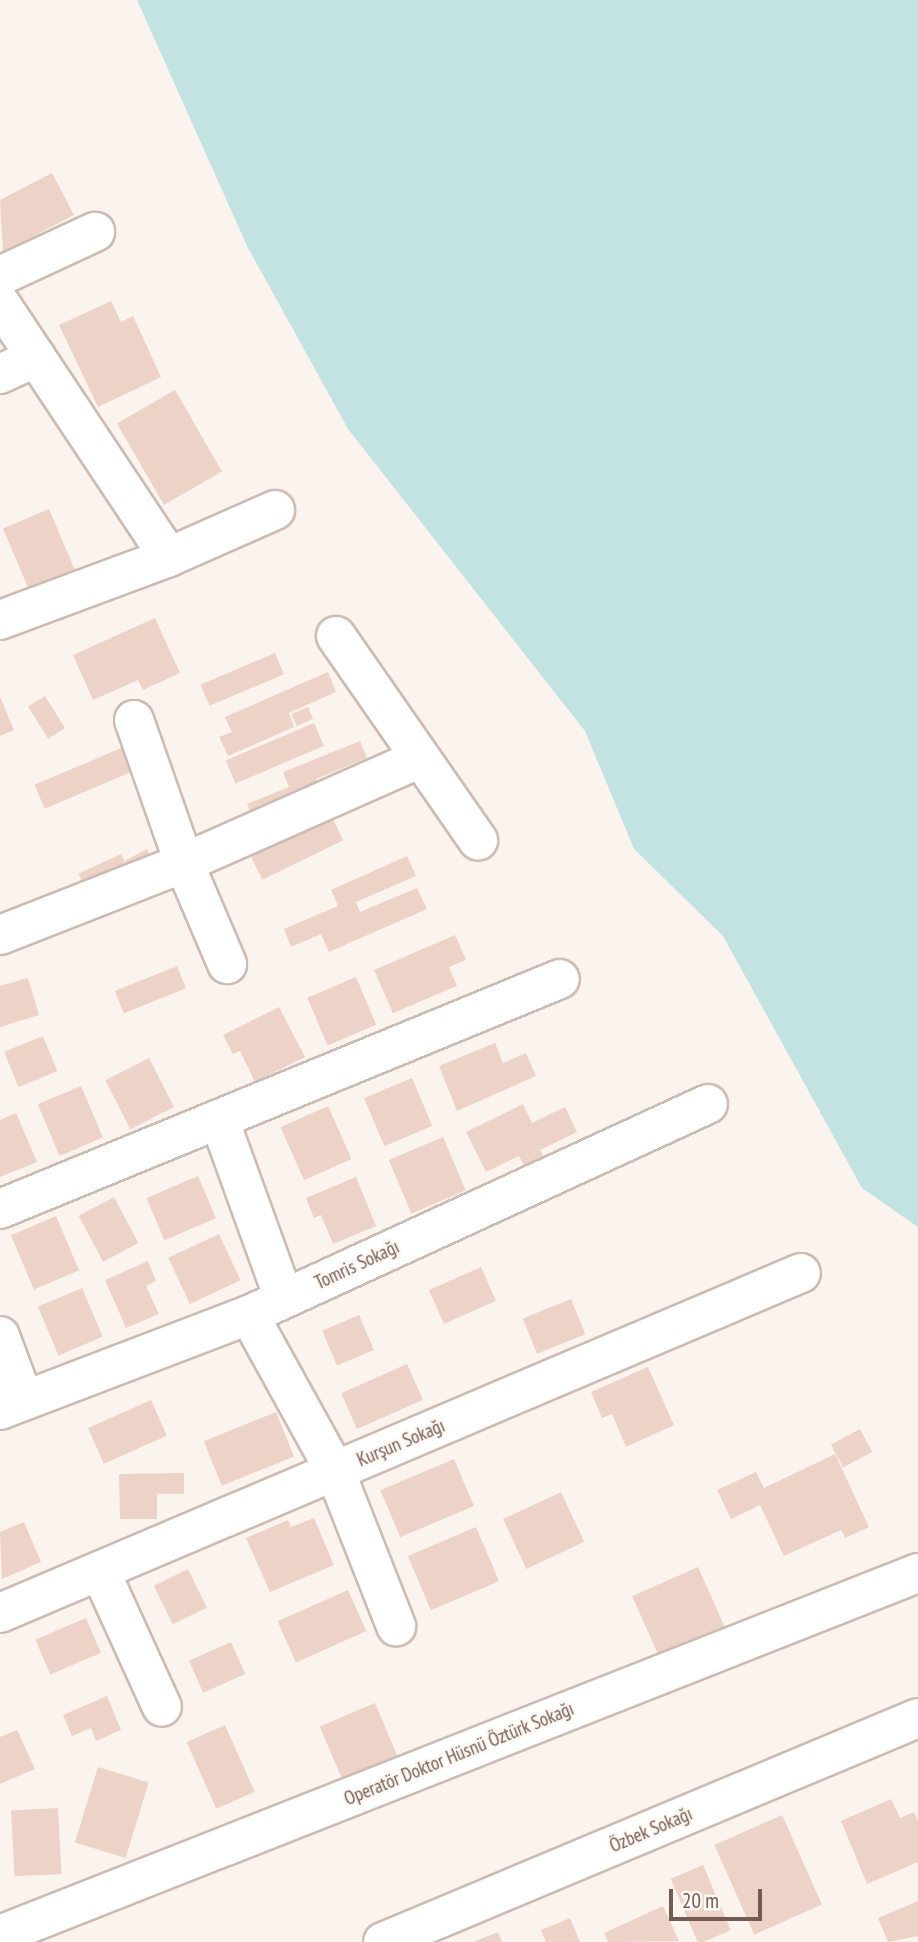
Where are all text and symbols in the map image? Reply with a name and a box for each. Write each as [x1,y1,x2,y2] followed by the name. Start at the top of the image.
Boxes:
[311,1236,403,1294] street label: Tomris Sokağı
[354,1414,448,1472] street label: Kurşun Sokağı
[341,1697,577,1811] street label: Operatör Doktor Hüsnü Öztürk Sokağı
[606,1802,696,1858] street label: Özbek Sokağı
[673,1876,766,1920] scale bar
[682,1887,719,1914] text: 20 m

